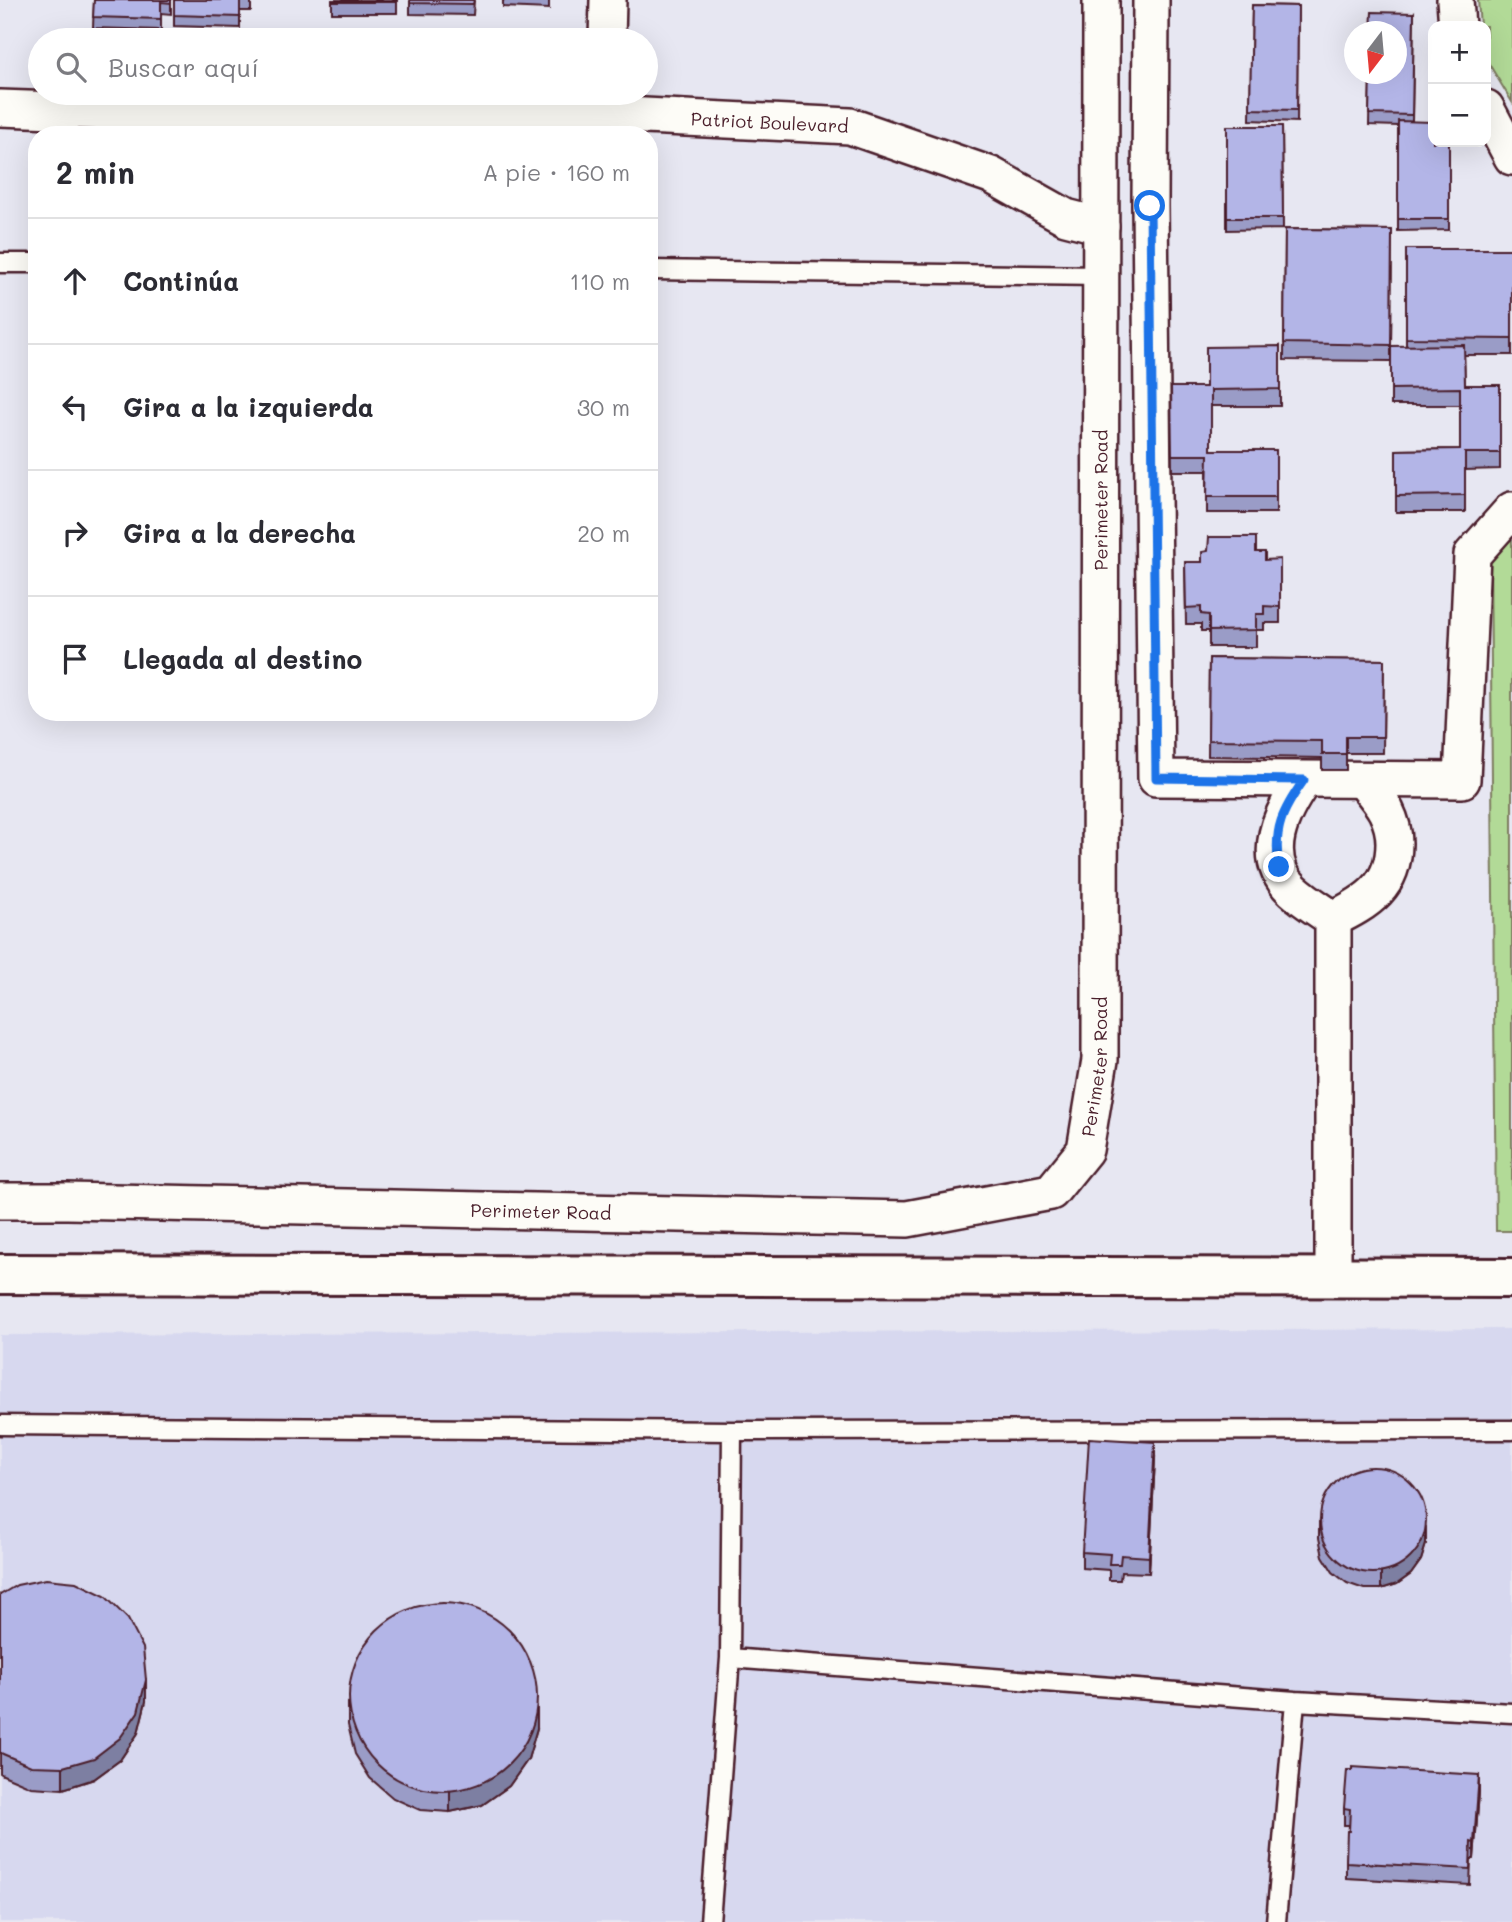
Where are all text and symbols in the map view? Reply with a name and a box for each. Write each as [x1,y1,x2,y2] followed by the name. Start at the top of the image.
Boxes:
[1344,21,1407,84] north arrow
[1428,21,1491,147] map controls
[1428,21,1491,84] button: +
[28,28,658,105] search box
[52,48,90,86] icon: search
[108,50,259,84] text: Buscar aquí
[1428,84,1491,147] button: −
[690,106,849,138] street label: Patriot Boulevard
[56,152,135,192] text: 2 min
[482,157,630,187] text: A pie · 160 m
[1134,190,1165,221] route start
[56,262,94,300] icon: ahead
[123,264,239,298] text: Continúa
[570,266,630,296] text: 110 m
[56,388,94,426] icon: left
[123,390,374,424] text: Gira a la izquierda
[577,392,630,422] text: 30 m
[1088,429,1113,570] street label: Perimeter Road
[56,514,94,552] icon: right
[123,516,356,550] text: Gira a la derecha
[577,518,630,548] text: 20 m
[56,640,94,678] icon: arrive
[123,642,362,676] text: Llegada al destino
[1263,851,1294,882] route end
[1075,996,1112,1138] street label: Perimeter Road
[470,1198,612,1225] street label: Perimeter Road

